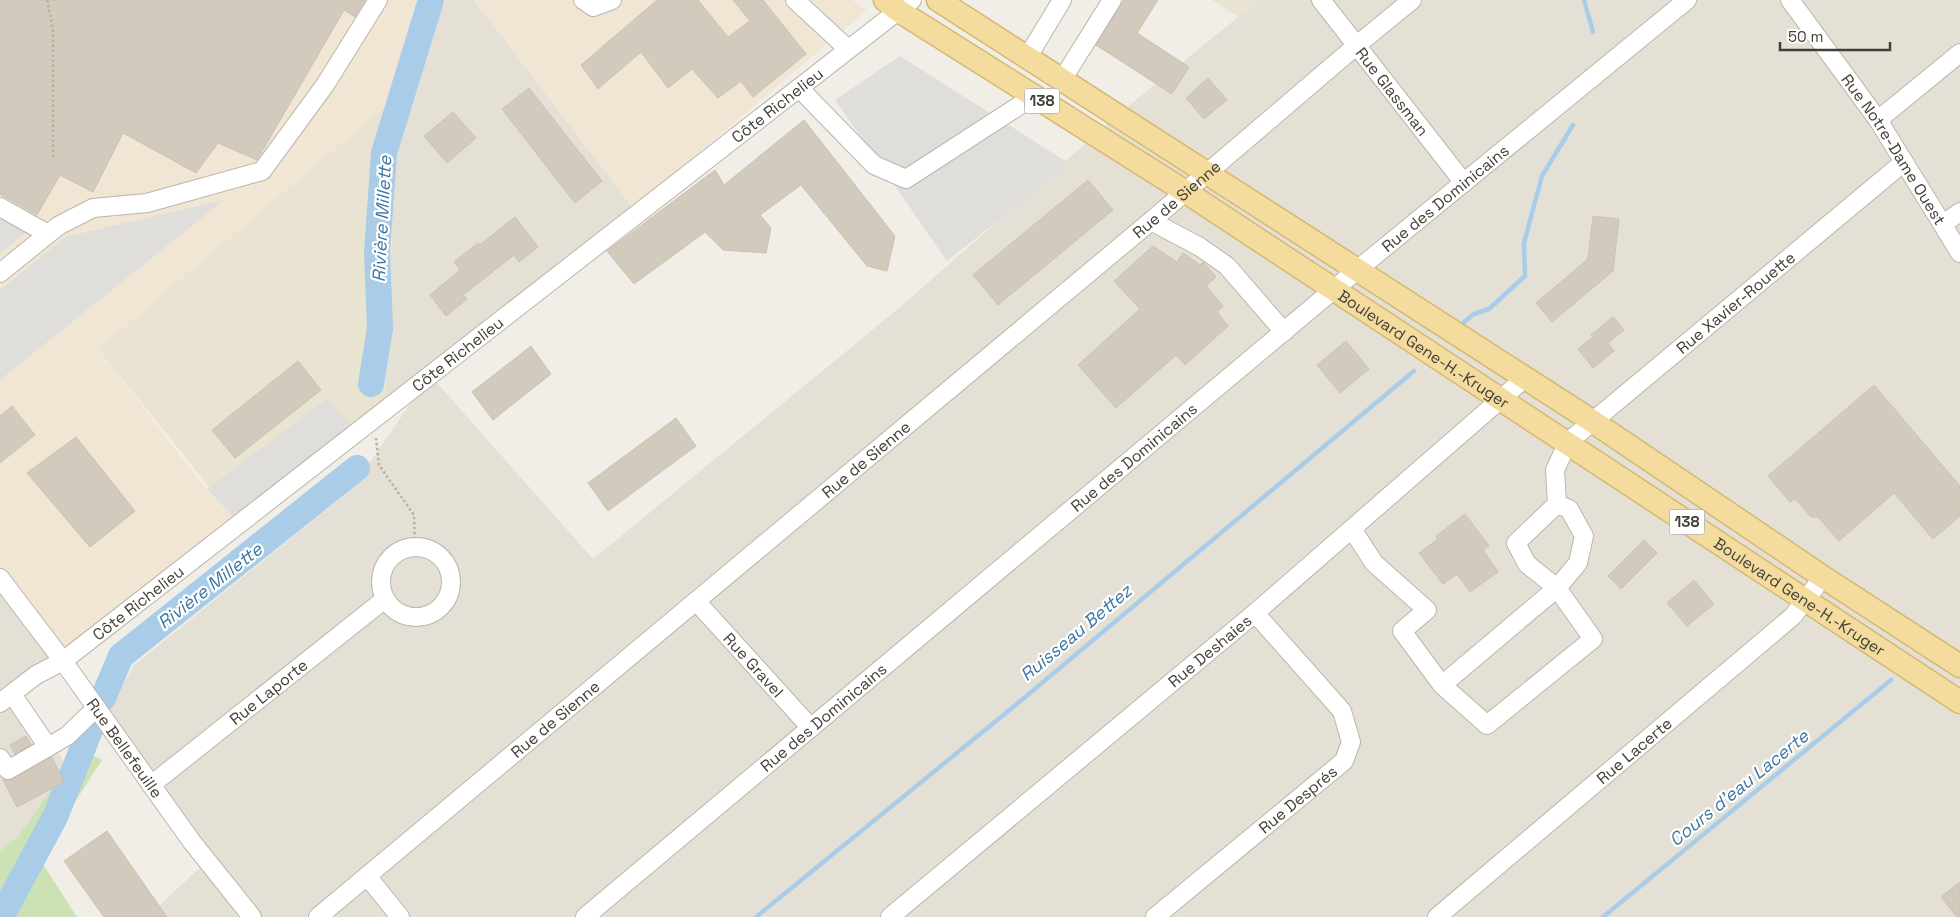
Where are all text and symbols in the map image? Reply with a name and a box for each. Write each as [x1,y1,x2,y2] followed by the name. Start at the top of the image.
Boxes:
[1780,20,1890,52] scale bar
[1788,27,1823,46] text: 50 m
[1351,43,1433,140] street label: Rue Glassman
[727,63,827,148] street label: Côte Richelieu
[1837,70,1950,229] street label: Rue Notre-Dame Ouest
[1024,88,1060,114] road number: 138
[1377,140,1513,257] street label: Rue des Dominicains
[367,154,396,283] water label: Rivière Millette
[1128,156,1225,243] street label: Rue de Sienne
[1672,247,1800,358] street label: Rue Xavier-Rouette
[1334,285,1513,413] street label: Boulevard Gene-H.-Kruger
[408,312,508,396] street label: Côte Richelieu
[1067,398,1202,517] street label: Rue des Dominicains
[817,416,915,503] street label: Rue de Sienne
[1670,510,1704,534] road number: 138
[1710,533,1889,661] street label: Boulevard Gene-H.-Kruger
[153,537,268,634] water label: Rivière Millette
[88,561,188,645] street label: Côte Richelieu
[1015,578,1137,686] water label: Ruisseau Bettez
[1164,610,1256,692] street label: Rue Deshaies
[719,628,788,702] street label: Rue Gravel
[225,655,312,730] street label: Rue Laporte
[756,659,891,777] street label: Rue des Dominicains
[507,676,604,763] street label: Rue de Sienne
[82,694,167,802] street label: Rue Bellefeuille
[1592,713,1677,789] street label: Rue Lacerte
[1664,723,1814,851] water label: Cours d'eau Lacerte
[1254,761,1342,838] street label: Rue Després

